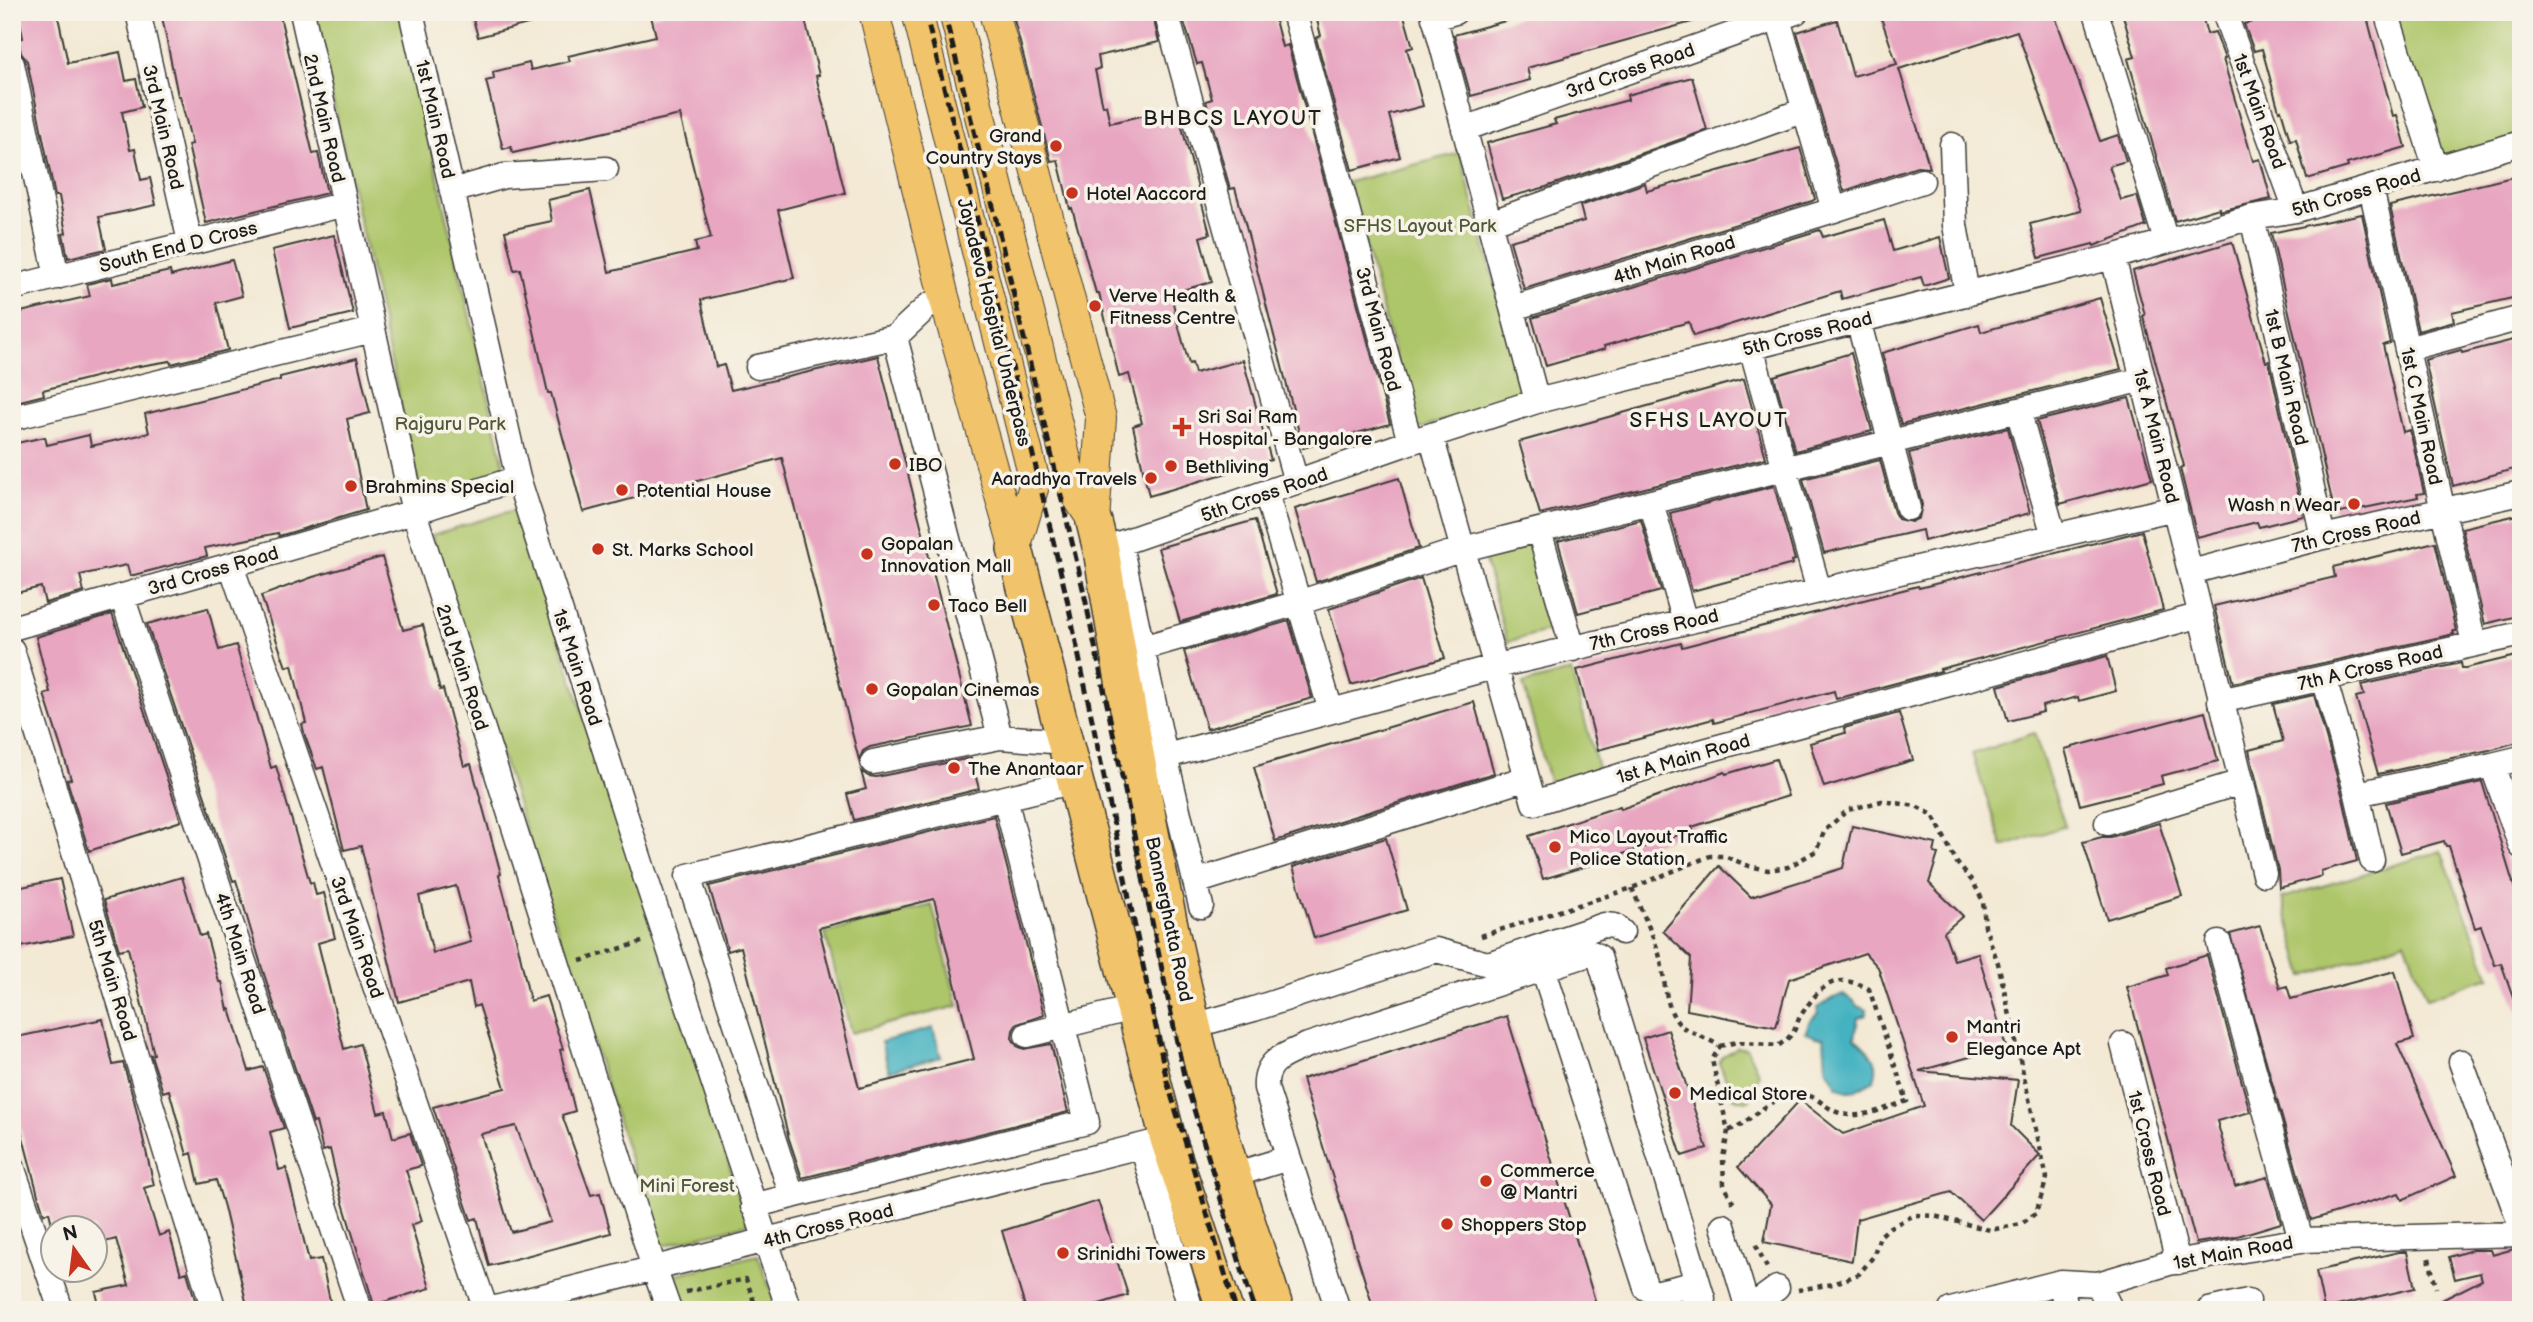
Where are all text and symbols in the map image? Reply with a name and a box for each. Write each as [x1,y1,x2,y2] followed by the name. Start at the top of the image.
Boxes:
[1563,39,1698,104] street label: 3rd Cross Road
[2227,51,2290,172] street label: 1st Main Road
[298,52,350,185] street label: 2nd Main Road
[410,58,459,181] street label: 1st Main Road
[137,63,188,192] street label: 3rd Main Road
[1143,106,1323,131] district label: BHBCS LAYOUT
[926,125,1042,170] place label: Grand Country Stays
[1048,138,1064,154] marker: Grand Country Stays
[2289,164,2424,223] street label: 5th Cross Road
[1086,183,1207,206] place label: Hotel Aaccord
[1064,185,1080,201] marker: Hotel Aaccord
[952,196,1036,449] street label: Jayadeva Hospital Underpass
[1344,215,1497,238] park label: SFHS Layout Park
[97,217,260,278] street label: South End D Cross
[1611,231,1738,290] street label: 4th Main Road
[1350,265,1405,394] street label: 3rd Main Road
[1109,285,1237,330] place label: Verve Health & Fitness Centre
[1087,298,1103,314] marker: Verve Health & Fitness Centre
[1740,307,1875,362] street label: 5th Cross Road
[2259,307,2312,448] street label: 1st B Main Road
[2395,346,2446,487] street label: 1st C Main Road
[2128,367,2183,506] street label: 1st A Main Road
[1198,406,1372,451] place label: Sri Sai Ram Hospital - Bangalore
[1629,408,1789,433] district label: SFHS LAYOUT
[394,413,506,436] park label: Rajguru Park
[1172,417,1192,437] marker: Sri Sai Ram Hospital - Bangalore
[909,454,942,477] place label: IBO
[887,456,903,472] marker: IBO
[1185,456,1269,479] place label: Bethliving
[1163,458,1179,474] marker: Bethliving
[1198,463,1331,528] street label: 5th Cross Road
[991,468,1137,491] place label: Aaradhya Travels
[1143,470,1159,486] marker: Aaradhya Travels
[365,476,514,499] place label: Brahmins Special
[343,478,359,494] marker: Brahmins Special
[636,480,771,503] place label: Potential House
[614,482,630,498] marker: Potential House
[2228,494,2341,517] place label: Wash n Wear
[2346,496,2362,512] marker: Wash n Wear
[2290,506,2423,558] street label: 7th Cross Road
[881,533,1011,578] place label: Gopalan Innovation Mall
[612,539,754,562] place label: St. Marks School
[590,541,606,557] marker: St. Marks School
[145,542,281,601] street label: 3rd Cross Road
[859,546,875,562] marker: Gopalan Innovation Mall
[948,595,1027,618] place label: Taco Bell
[926,597,942,613] marker: Taco Bell
[430,601,493,733] street label: 2nd Main Road
[1588,604,1721,656] street label: 7th Cross Road
[547,606,606,729] street label: 1st Main Road
[2296,641,2445,696] street label: 7th A Cross Road
[886,679,1039,702] place label: Gopalan Cinemas
[864,681,880,697] marker: Gopalan Cinemas
[1614,729,1753,789] street label: 1st A Main Road
[968,758,1084,781] place label: The Anantaar
[946,760,962,776] marker: The Anantaar
[1569,826,1728,871] place label: Mico Layout Traffic Police Station
[1140,835,1197,1004] street label: Bannerghatta Road
[1547,839,1563,855] marker: Mico Layout Traffic Police Station
[325,873,388,1002] street label: 3rd Main Road
[209,890,270,1017] street label: 4th Main Road
[82,917,141,1044] street label: 5th Main Road
[1966,1016,2081,1061] place label: Mantri Elegance Apt
[1944,1029,1960,1045] marker: Mantri Elegance Apt
[1689,1083,1807,1106] place label: Medical Store
[1667,1085,1683,1101] marker: Medical Store
[2122,1088,2175,1218] street label: 1st Cross Road
[1500,1160,1595,1205] place label: Commerce @ Mantri
[1478,1173,1494,1189] marker: Commerce @ Mantri
[639,1175,735,1198] park label: Mini Forest
[761,1199,896,1254] street label: 4th Cross Road
[38,1214,108,1284] north arrow
[1461,1214,1587,1237] place label: Shoppers Stop
[1439,1216,1455,1232] marker: Shoppers Stop
[61,1221,80,1247] text: N
[2172,1232,2295,1275] street label: 1st Main Road
[1077,1243,1206,1266] place label: Srinidhi Towers
[1055,1245,1071,1261] marker: Srinidhi Towers

